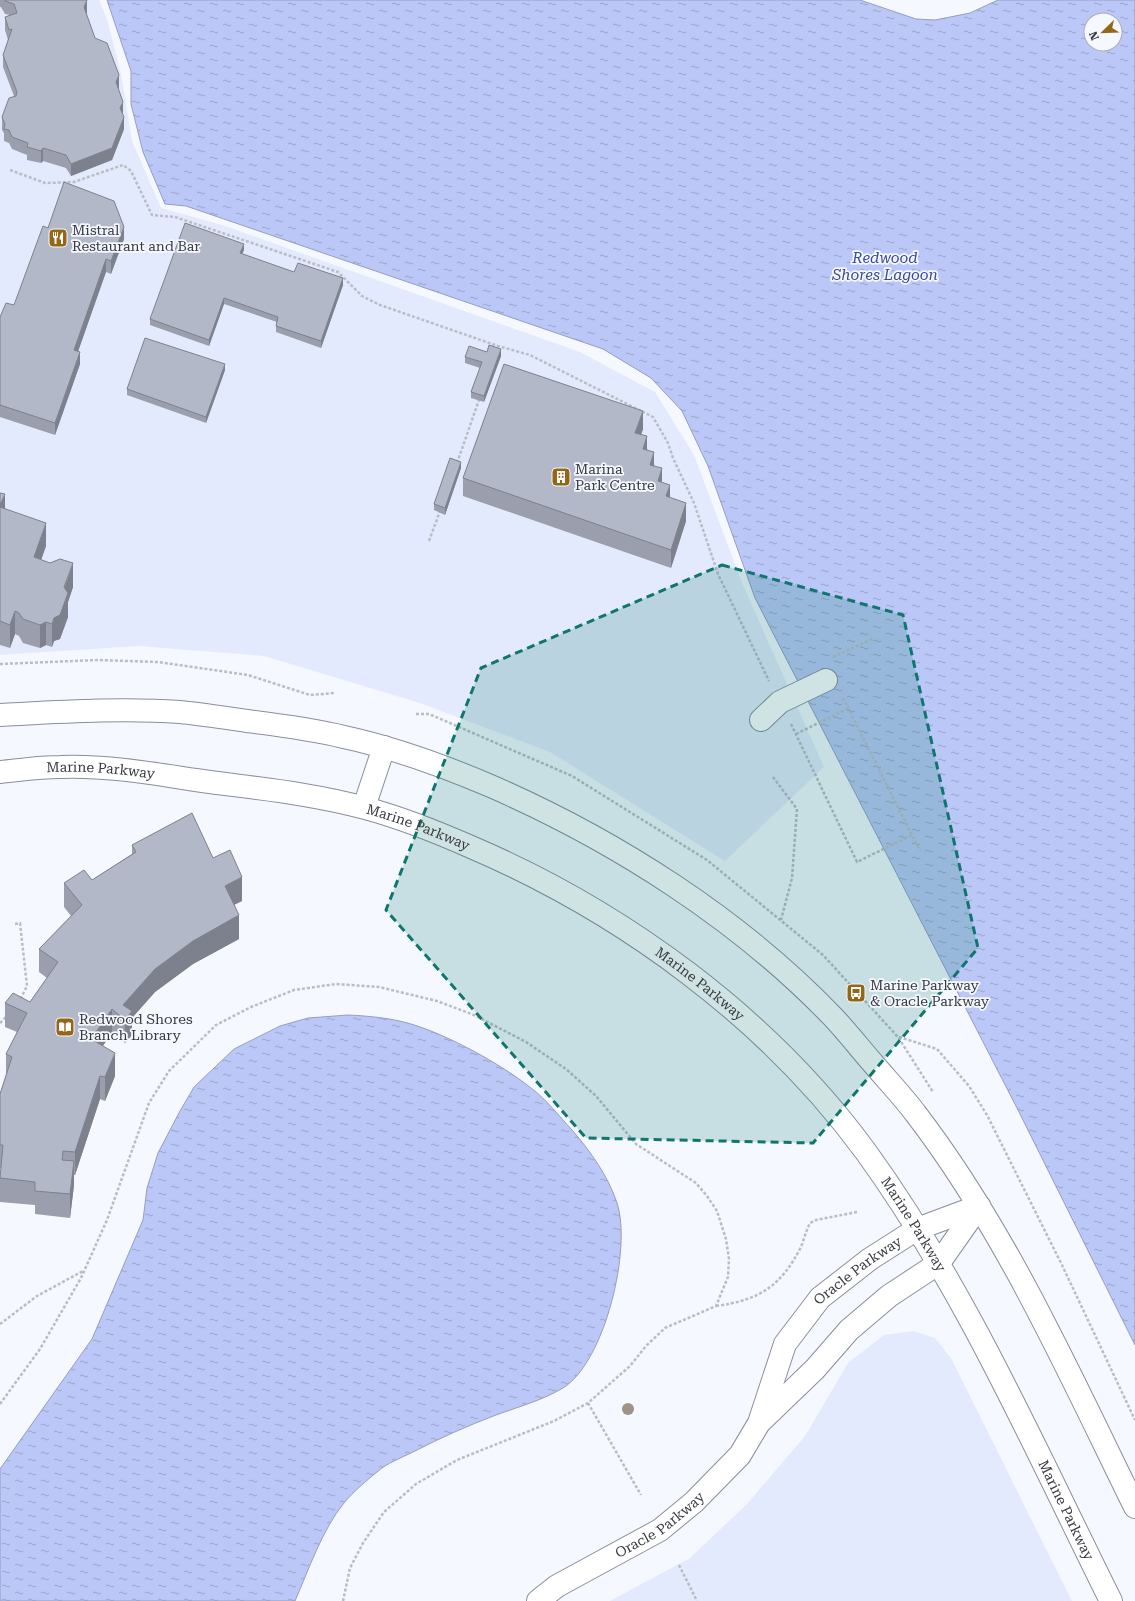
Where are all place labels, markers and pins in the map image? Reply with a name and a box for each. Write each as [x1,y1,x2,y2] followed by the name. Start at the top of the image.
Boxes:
[72,222,200,254] place label: Mistral Restaurant and Bar
[47,227,69,249] restaurant icon: Mistral Restaurant and Bar
[575,461,655,493] place label: Marina Park Centre
[550,466,572,488] building icon: Marina Park Centre
[870,977,990,1009] place label: Marine Parkway & Oracle Parkway
[845,982,867,1004] bus stop icon: Marine Parkway & Oracle Parkway
[79,1011,193,1043] place label: Redwood Shores Branch Library
[54,1016,76,1038] library icon: Redwood Shores Branch Library

